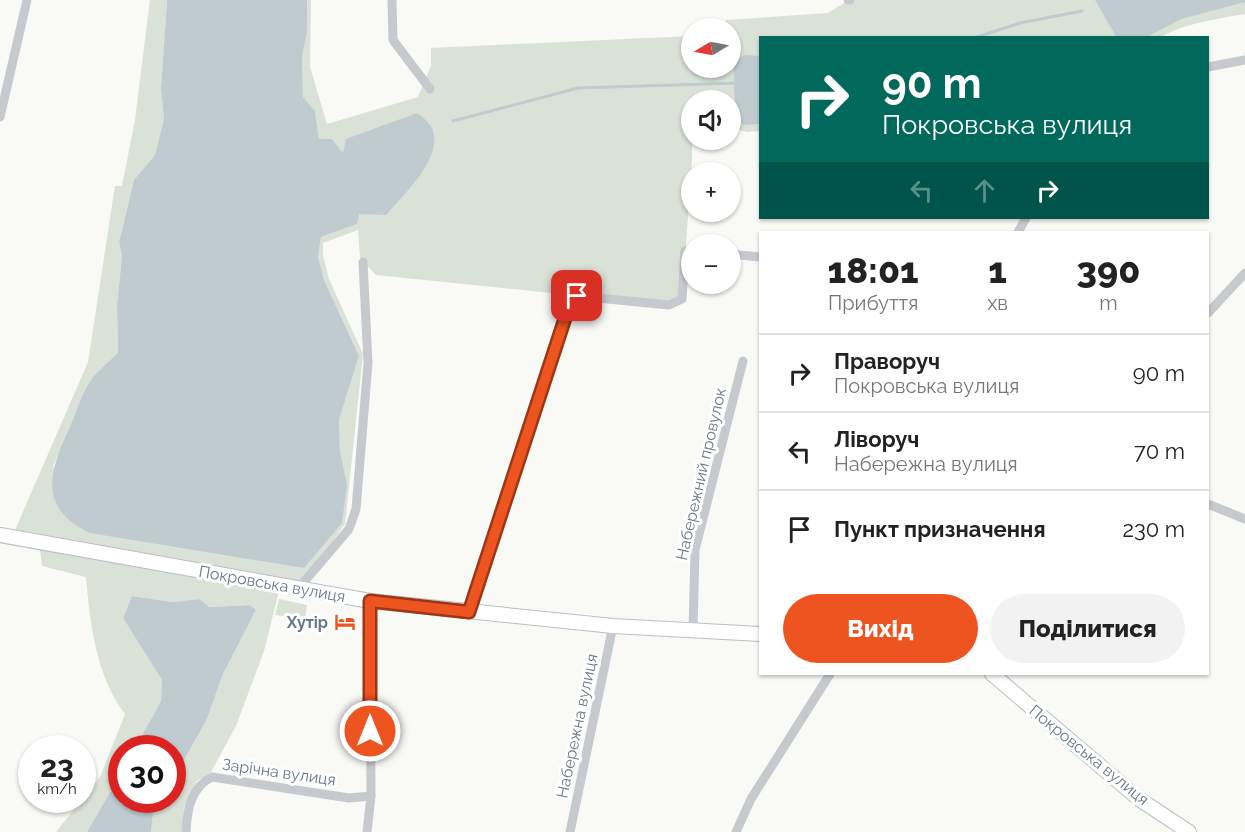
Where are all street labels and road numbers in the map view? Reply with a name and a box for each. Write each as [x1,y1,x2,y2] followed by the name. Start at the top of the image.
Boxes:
[672,386,730,562] street label: Набережний провулок
[197,562,347,606] street label: Покровська вулиця
[552,652,602,800] street label: Набережна вулиця
[1025,701,1153,809] street label: Покровська вулиця
[221,755,337,789] street label: Зарічна вулиця

